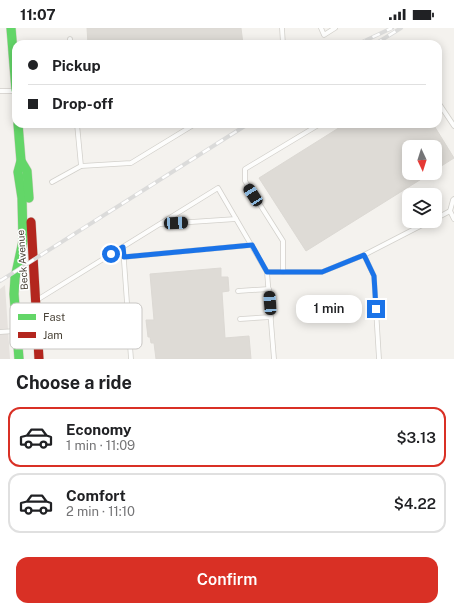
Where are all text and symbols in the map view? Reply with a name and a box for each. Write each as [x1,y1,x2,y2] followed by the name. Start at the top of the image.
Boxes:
[20,6,56,23] text: 11:07
[52,57,101,74] text: Pickup
[52,95,113,112] text: Drop-off
[402,140,442,180] north arrow
[402,140,442,228] map controls
[241,182,265,208] car
[402,188,442,228] button: layers
[164,216,188,230] car
[14,229,30,290] street label: Beck Avenue
[102,245,120,263] route start
[263,291,277,315] car
[296,295,362,323] callout: 1 min
[367,300,385,318] route end
[314,301,344,316] text: 1 min
[10,303,142,349] legend
[43,311,65,323] text: Fast
[43,329,63,341] text: Jam
[16,372,132,393] text: Choose a ride
[18,419,54,455] icon: car
[66,421,131,438] text: Economy
[396,429,436,446] text: $3.13
[66,438,135,453] text: 1 min · 11:09
[18,485,54,521] icon: car
[66,487,126,504] text: Comfort
[394,495,436,512] text: $4.22
[66,504,135,519] text: 2 min · 11:10
[16,557,438,603] button: Confirm

